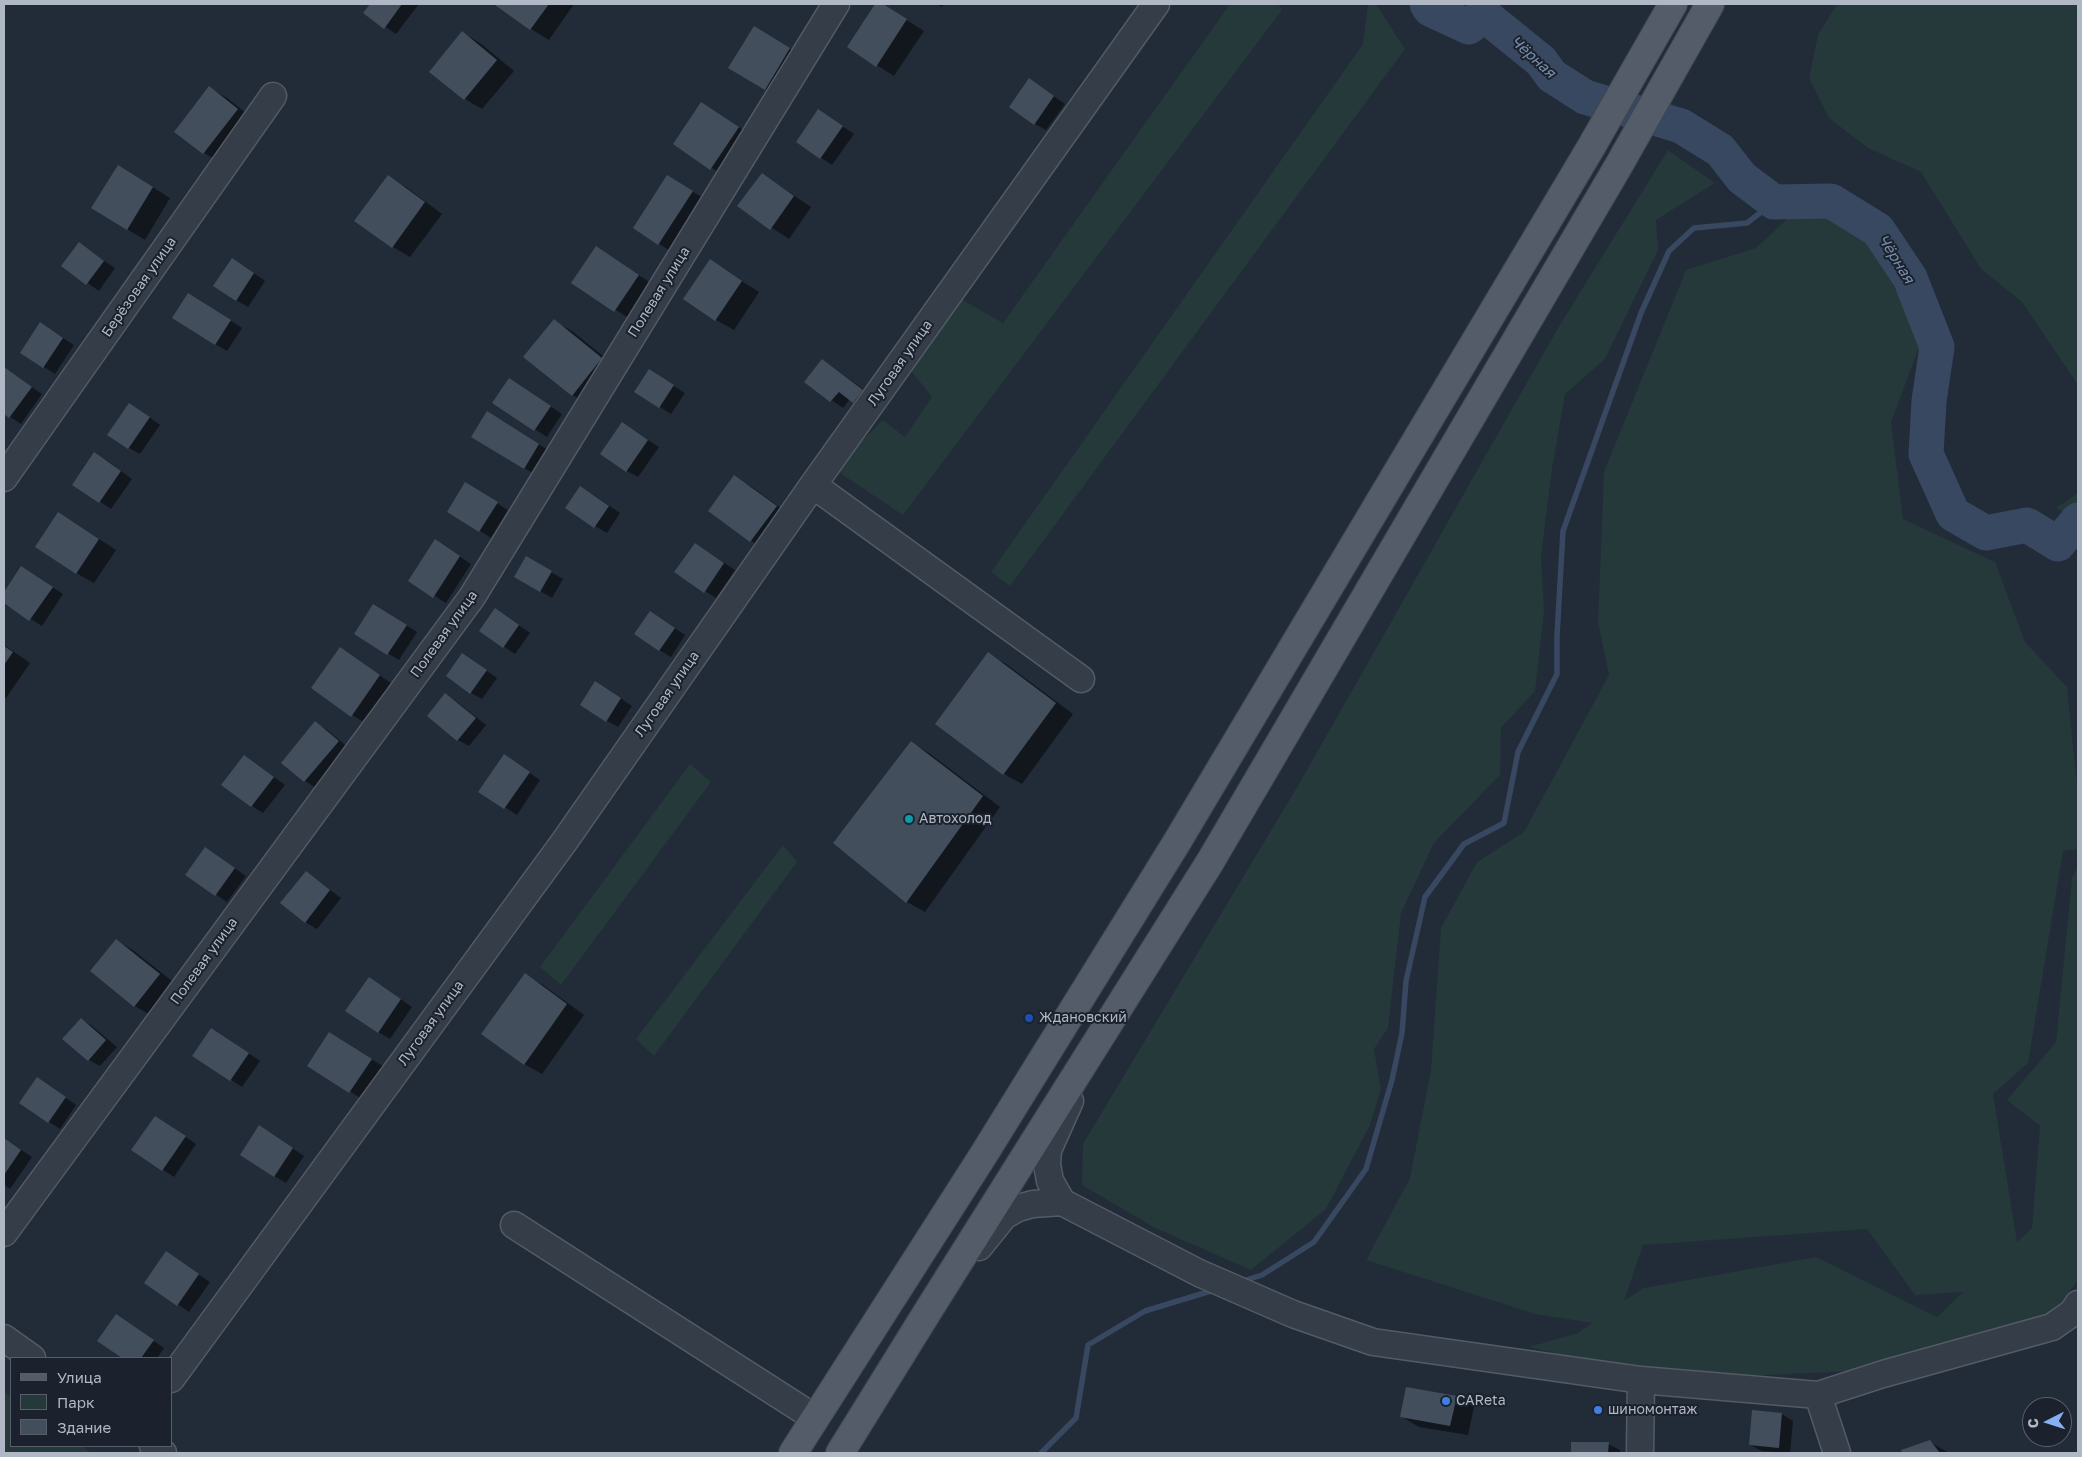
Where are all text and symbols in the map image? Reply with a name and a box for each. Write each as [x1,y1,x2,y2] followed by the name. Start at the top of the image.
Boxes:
[1507,32,1559,82] water label: Чёрная
[1874,231,1918,287] water label: Чёрная
[98,234,180,340] street label: Берёзовая улица
[624,244,694,340] street label: Полевая улица
[864,317,936,409] street label: Луговая улица
[407,587,481,681] street label: Полевая улица
[631,648,703,740] street label: Луговая улица
[919,811,992,827] place label: Автохолод
[903,813,915,825] marker: Автохолод
[167,914,241,1008] street label: Полевая улица
[395,977,467,1069] street label: Луговая улица
[1039,1010,1127,1026] place label: Ждановский
[1023,1012,1035,1024] marker: Ждановский
[10,1357,172,1447] legend
[57,1368,102,1386] text: Улица
[57,1393,95,1411] text: Парк
[1456,1393,1506,1409] place label: CAReta
[1440,1395,1452,1407] marker: CAReta
[2022,1397,2072,1447] north arrow
[1608,1402,1698,1418] place label: шиномонтаж
[1592,1404,1604,1416] marker: шиномонтаж
[57,1418,111,1436] text: Здание
[2024,1418,2041,1429] text: С

